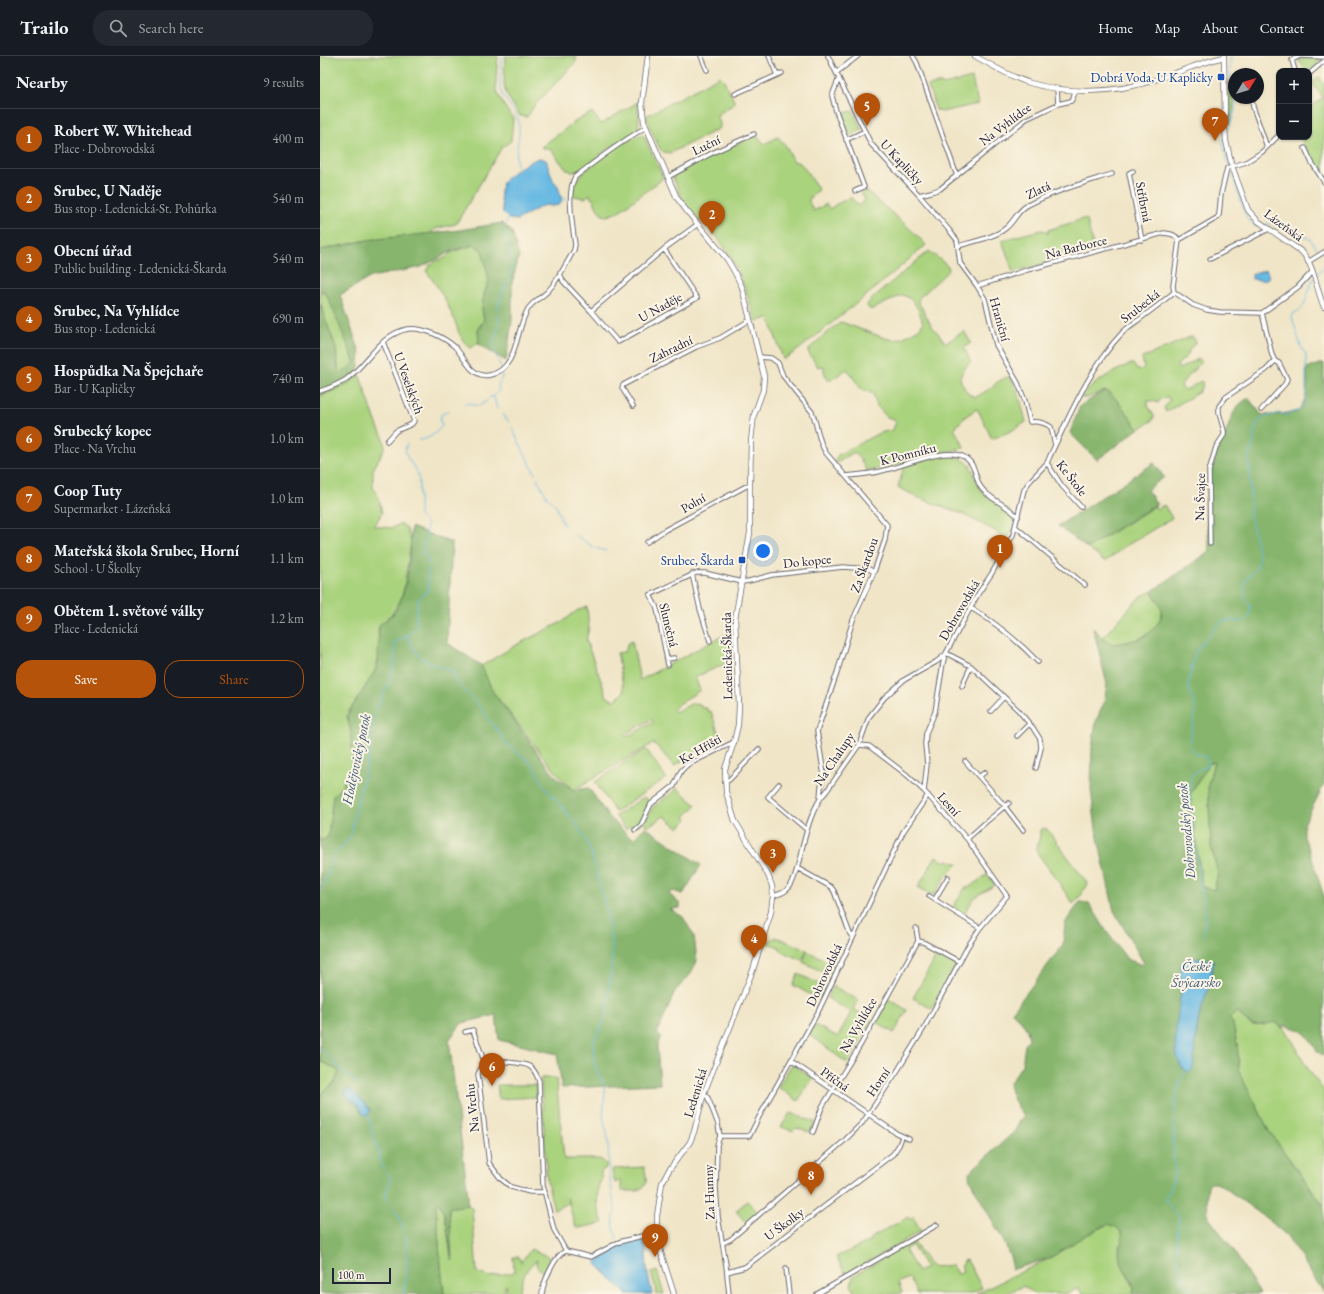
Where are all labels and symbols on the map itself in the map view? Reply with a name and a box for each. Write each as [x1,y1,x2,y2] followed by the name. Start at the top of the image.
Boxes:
[1228,68,1264,104] north arrow
[1091,69,1213,86] place label: Dobrá Voda, U Kapličky
[1216,72,1226,82] marker: Dobrá Voda, U Kapličky
[854,93,880,126] pin: 5
[976,99,1034,149] street label: Na Vyhlídce
[1202,108,1228,141] pin: 7
[689,131,724,159] street label: Luční
[877,136,928,189] street label: U Kapličky
[1023,177,1054,203] street label: Zlatá
[1132,180,1156,224] street label: Stříbrná
[699,201,725,234] pin: 2
[1261,205,1308,246] street label: Lázeňská
[1043,231,1109,263] street label: Na Barborce
[1117,285,1164,327] street label: Srubecká
[635,288,685,326] street label: U Naděje
[986,295,1015,344] street label: Hraniční
[647,331,696,367] street label: Zahradní
[390,350,428,417] street label: U Veselských
[878,439,938,469] street label: K Pomníku
[1053,457,1091,499] street label: Ke Štole
[1191,473,1209,521] street label: Na Švajce
[678,489,709,517] street label: Polní
[846,535,882,595] street label: Za Škardou
[987,535,1013,568] pin: 1
[753,541,773,561] your location
[782,550,832,572] street label: Do kopce
[661,552,735,569] place label: Srubec, Škarda
[737,555,747,565] marker: Srubec, Škarda
[935,576,984,643] street label: Dobrovodská
[655,601,683,650] street label: Slunečná
[718,611,736,700] street label: Ledenická-Škarda
[337,711,375,807] water label: Hodějovický potok
[810,729,858,789] street label: Na Chalupy
[676,730,724,768] street label: Ke Hřišti
[1173,782,1199,881] water label: Dobrovodský potok
[934,788,965,820] street label: Lesní
[760,840,786,873] pin: 3
[741,925,767,958] pin: 4
[802,940,846,1009] street label: Dobrovodská
[1170,957,1221,991] water label: České Švýcarsko
[835,994,881,1056] street label: Na Vyhlídce
[479,1053,505,1086] pin: 6
[817,1063,854,1096] street label: Příčná
[862,1064,894,1100] street label: Horní
[679,1065,711,1120] street label: Ledenická
[461,1083,483,1133] street label: Na Vrchu
[798,1162,824,1195] pin: 8
[700,1164,718,1220] street label: Za Humny
[761,1203,808,1244] street label: U Školky
[642,1224,668,1257] pin: 9
[332,1266,391,1285] scale bar

